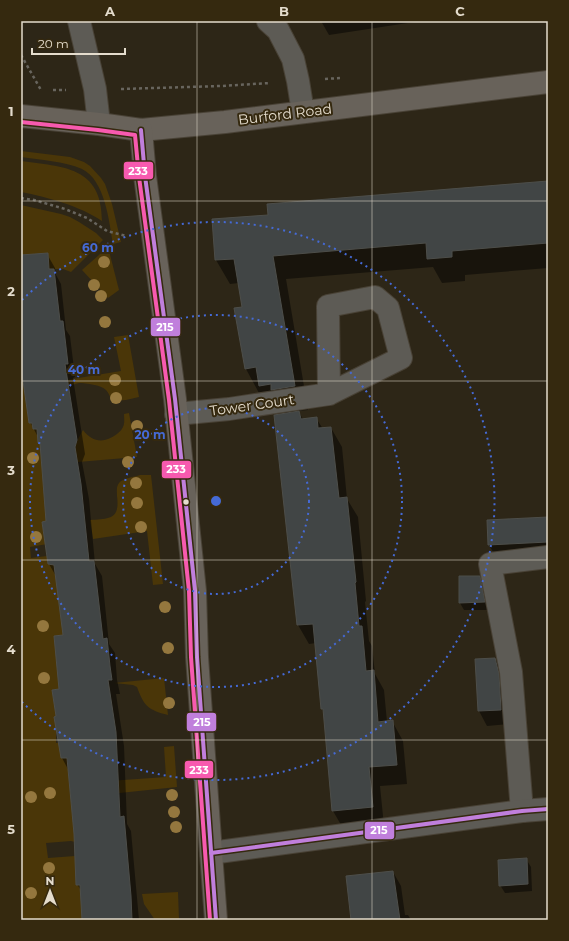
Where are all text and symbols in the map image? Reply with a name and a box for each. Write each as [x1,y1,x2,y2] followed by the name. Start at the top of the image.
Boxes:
[104,3,116,19] text: A
[279,3,289,19] text: B
[455,3,465,19] text: C
[32,30,125,56] scale bar
[38,36,69,51] text: 20 m
[237,99,333,129] street label: Burford Road
[8,103,14,119] text: 1
[123,161,154,180] line badge: 233
[128,164,148,178] text: 233
[82,240,114,255] text: 60 m
[7,283,15,299] text: 2
[150,317,181,337] line badge: 215
[156,320,174,334] text: 215
[68,362,100,377] text: 40 m
[209,390,296,420] street label: Tower Court
[134,427,166,442] text: 20 m
[161,460,192,479] line badge: 233
[6,462,15,478] text: 3
[166,462,186,476] text: 233
[209,494,223,508] centre of rings
[181,497,191,507] unlabelled marker
[7,641,16,657] text: 4
[186,712,217,732] line badge: 215
[193,715,211,729] text: 215
[184,760,214,779] line badge: 233
[189,763,209,777] text: 233
[7,821,15,837] text: 5
[364,821,395,840] line badge: 215
[370,823,388,837] text: 215
[30,871,70,911] north arrow
[46,874,54,888] text: N

